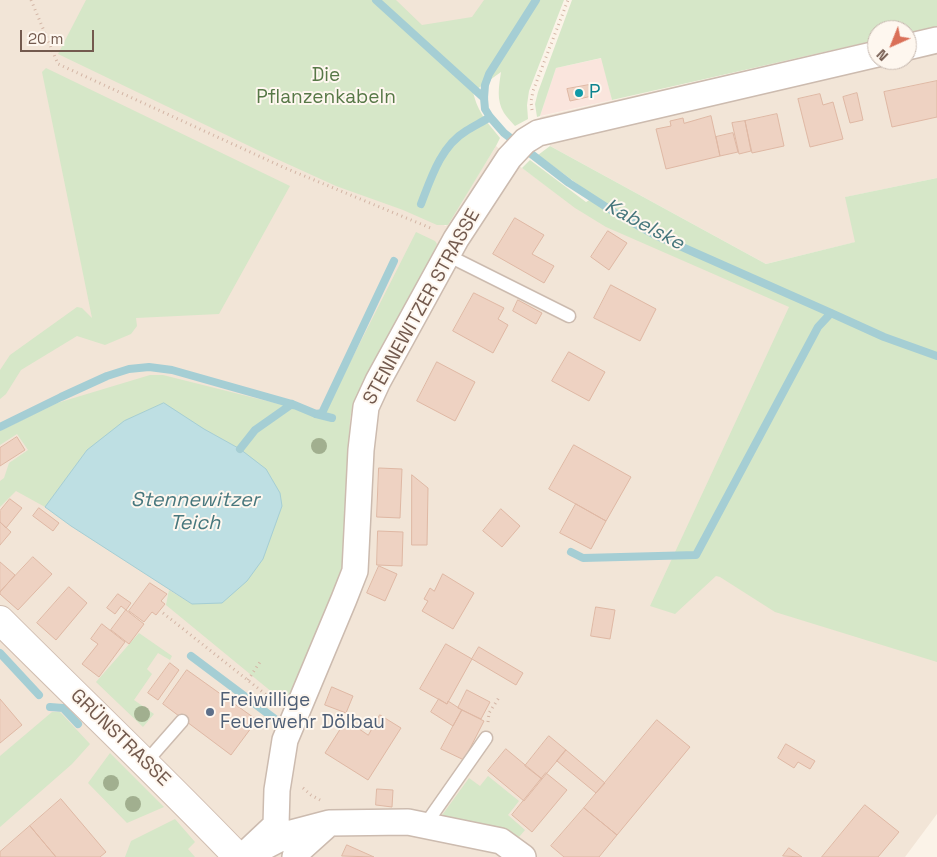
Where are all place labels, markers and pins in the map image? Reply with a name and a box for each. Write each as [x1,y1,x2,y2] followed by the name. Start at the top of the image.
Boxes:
[589,82,600,104] place label: P
[573,87,585,99] marker: P
[220,690,385,734] place label: Freiwillige Feuerwehr Dölbau
[204,706,216,718] marker: Freiwillige Feuerwehr Dölbau

